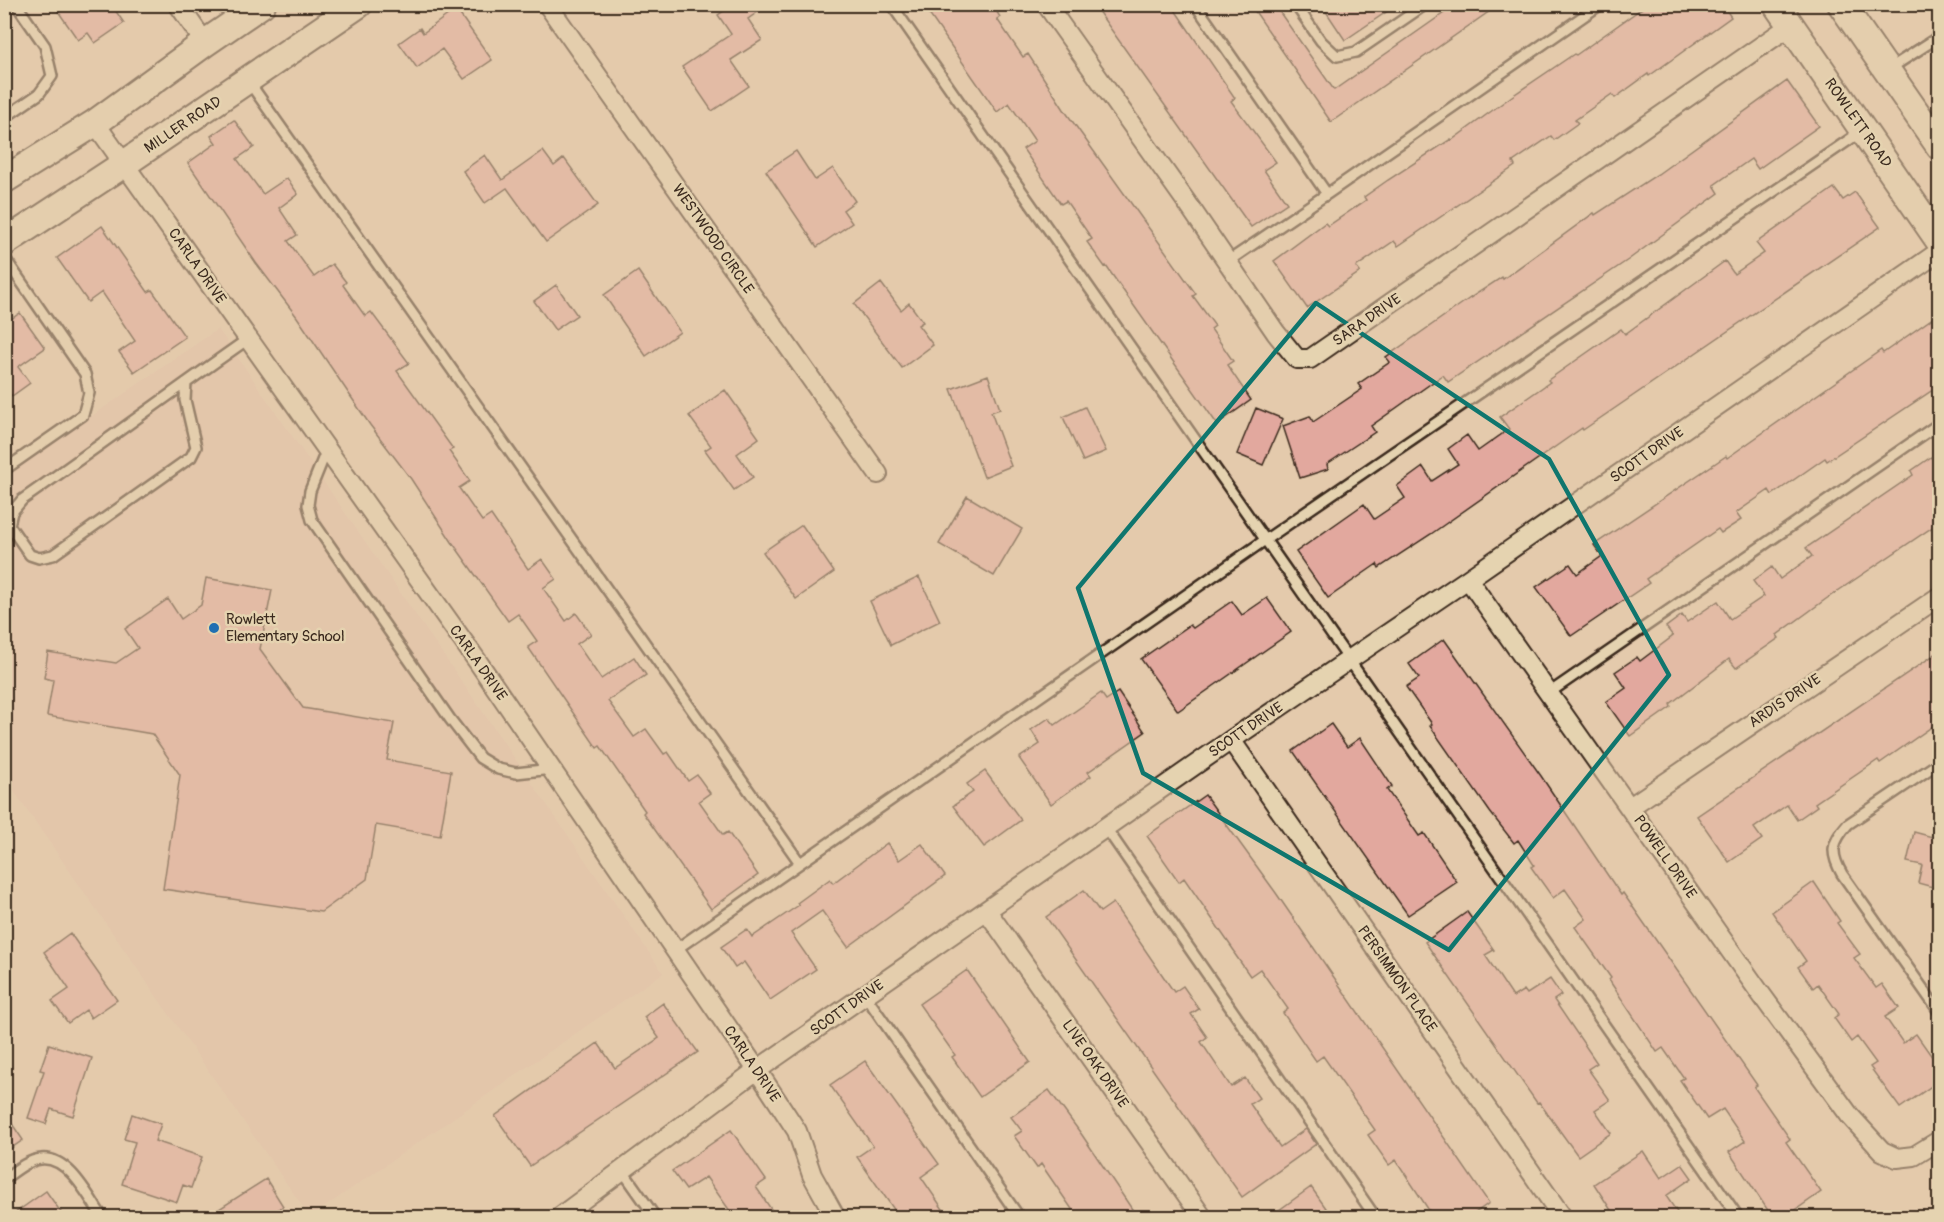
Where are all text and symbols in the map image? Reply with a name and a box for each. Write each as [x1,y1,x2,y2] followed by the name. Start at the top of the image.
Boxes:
[1820,75,1896,171] street label: ROWLETT ROAD
[141,92,225,158] street label: MILLER ROAD
[668,180,758,298] street label: WESTWOOD CIRCLE
[164,224,230,308] street label: CARLA DRIVE
[1329,289,1405,351] street label: SARA DRIVE
[1606,422,1688,487] street label: SCOTT DRIVE
[226,610,345,646] place label: Rowlett Elementary School
[207,621,221,635] marker: Rowlett Elementary School
[445,621,511,705] street label: CARLA DRIVE
[1745,670,1825,732] street label: ARDIS DRIVE
[1205,698,1287,762] street label: SCOTT DRIVE
[1629,812,1701,903] street label: POWELL DRIVE
[1353,922,1441,1036] street label: PERSIMMON PLACE
[806,975,888,1040] street label: SCOTT DRIVE
[1058,1016,1133,1112] street label: LIVE OAK DRIVE
[719,1022,785,1106] street label: CARLA DRIVE

